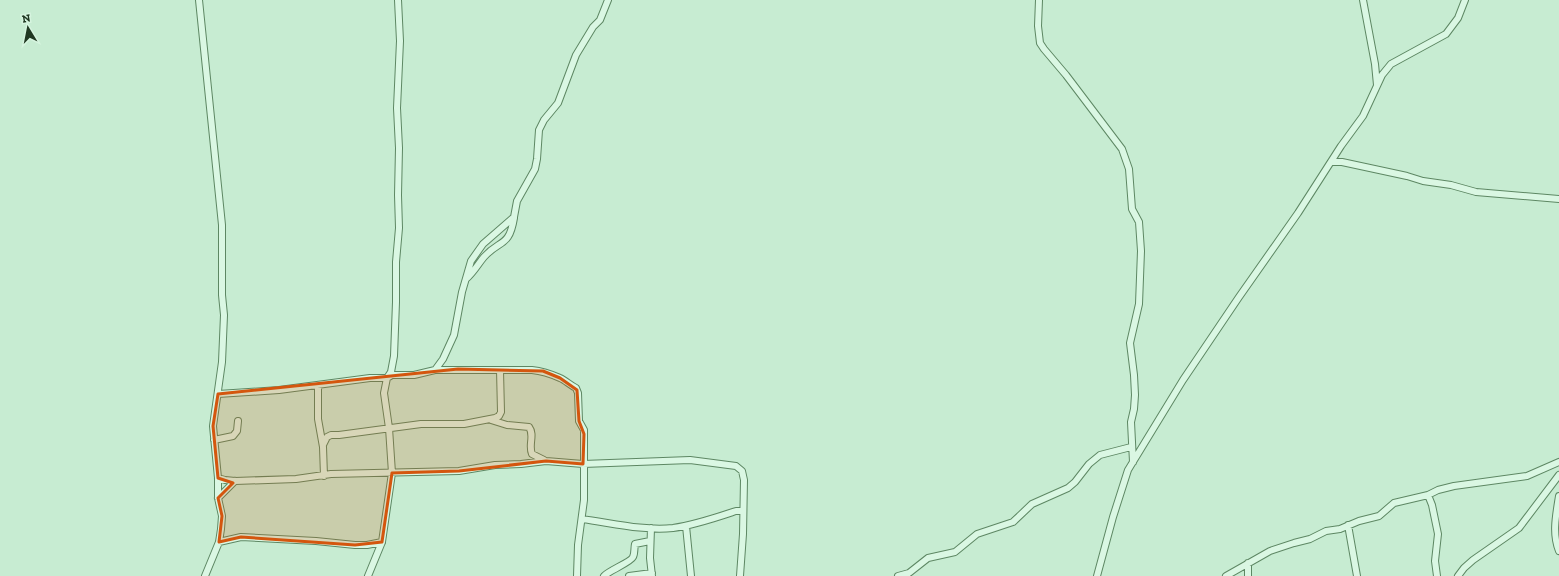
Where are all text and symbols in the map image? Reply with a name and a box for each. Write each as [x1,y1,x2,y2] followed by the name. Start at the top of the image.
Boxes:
[8,8,48,48] north arrow
[21,11,32,26] text: N

